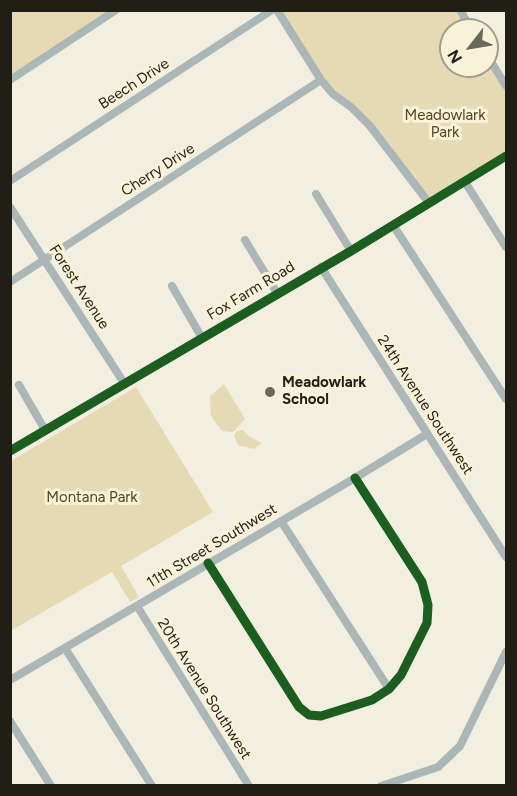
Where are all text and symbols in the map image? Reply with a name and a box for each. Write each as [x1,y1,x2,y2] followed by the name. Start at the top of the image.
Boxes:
[439,18,499,78] north arrow
[444,46,466,67] text: N
[95,55,173,113] street label: Beech Drive
[405,107,485,142] park label: Meadowlark Park
[118,140,198,200] street label: Cherry Drive
[45,241,113,333] street label: Forest Avenue
[204,258,298,324] street label: Fox Farm Road
[373,332,477,478] street label: 24th Avenue Southwest
[282,374,366,409] place label: Meadowlark School
[263,385,277,399] marker: Meadowlark School
[46,489,138,507] park label: Montana Park
[144,500,280,592] street label: 11th Street Southwest
[153,615,255,763] street label: 20th Avenue Southwest

